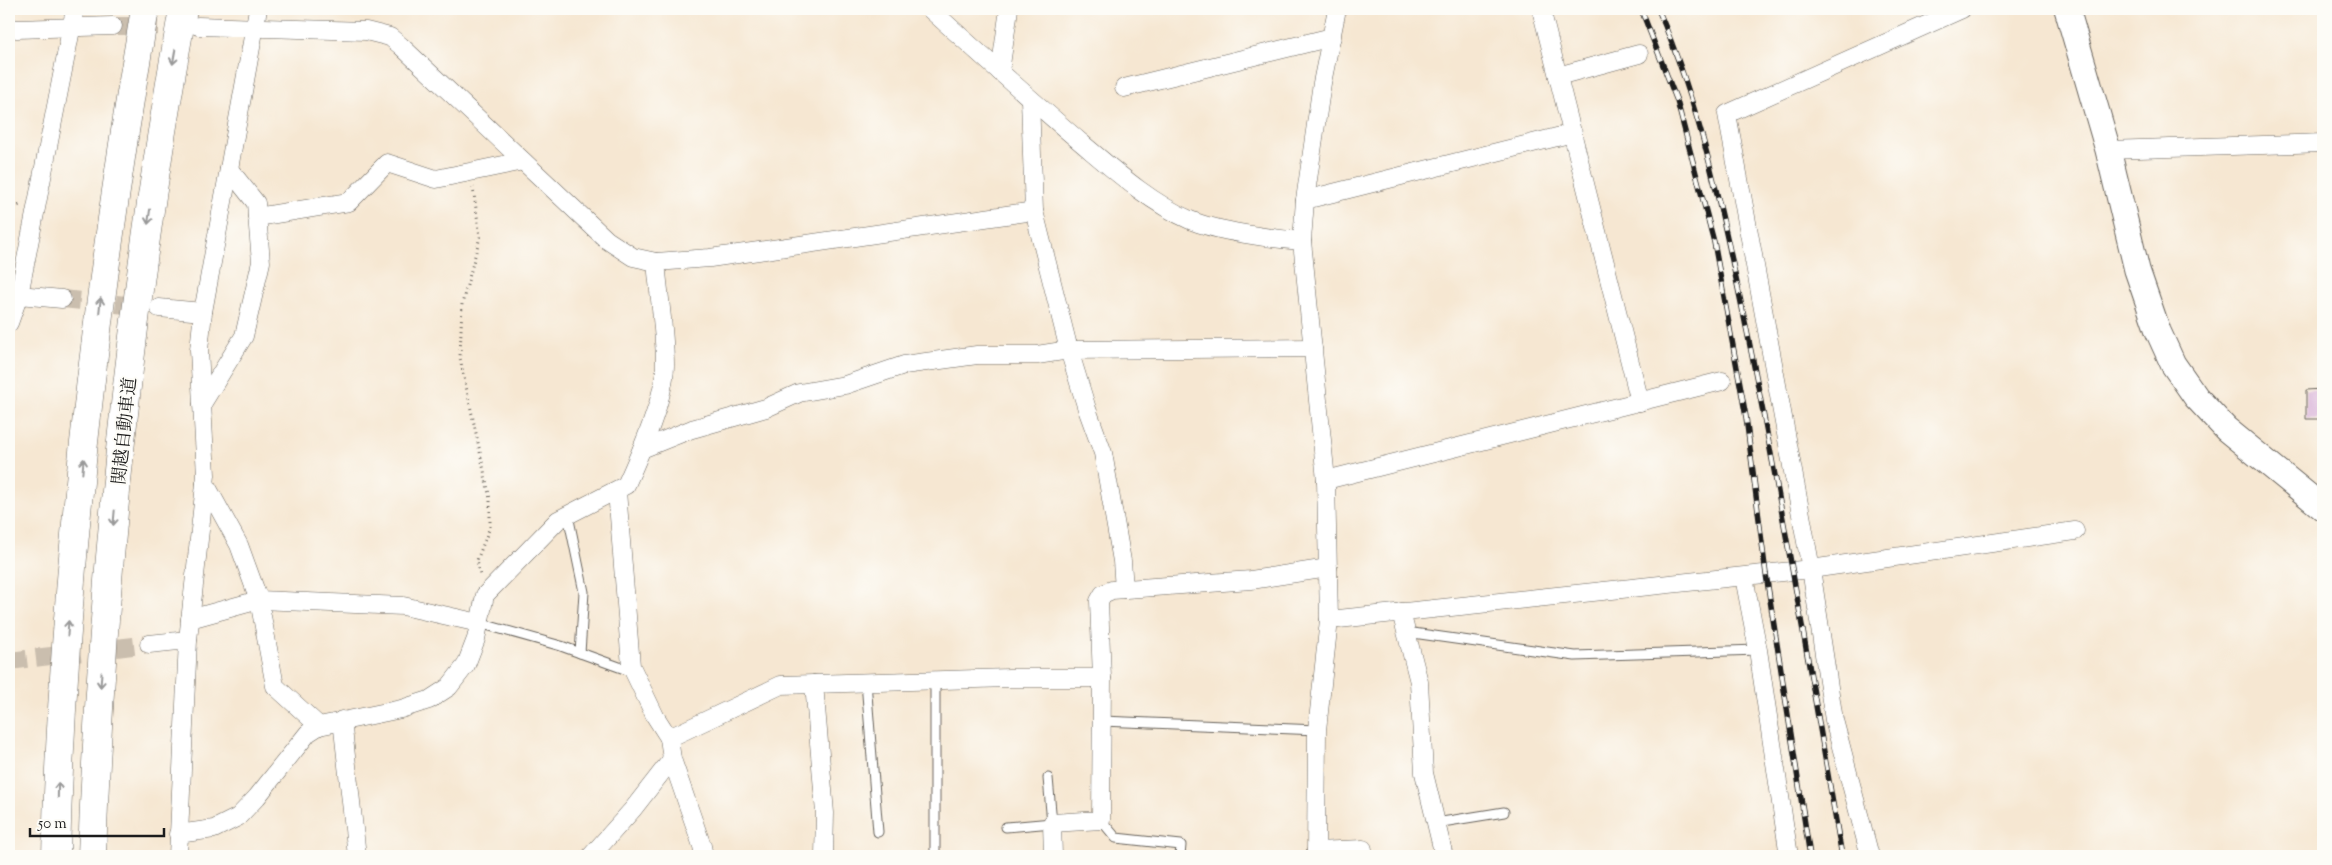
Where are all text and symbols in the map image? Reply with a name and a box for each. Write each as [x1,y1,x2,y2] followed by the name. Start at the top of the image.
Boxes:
[169,48,179,64] one-way arrow
[144,209,154,225] one-way arrow
[96,297,105,313] one-way arrow
[107,376,145,486] street label: 関越自動車道
[78,458,88,474] one-way arrow
[110,509,119,525] one-way arrow
[63,620,73,636] one-way arrow
[97,671,106,687] one-way arrow
[53,782,62,798] one-way arrow
[30,805,164,837] scale bar
[37,814,67,835] text: 50 m

